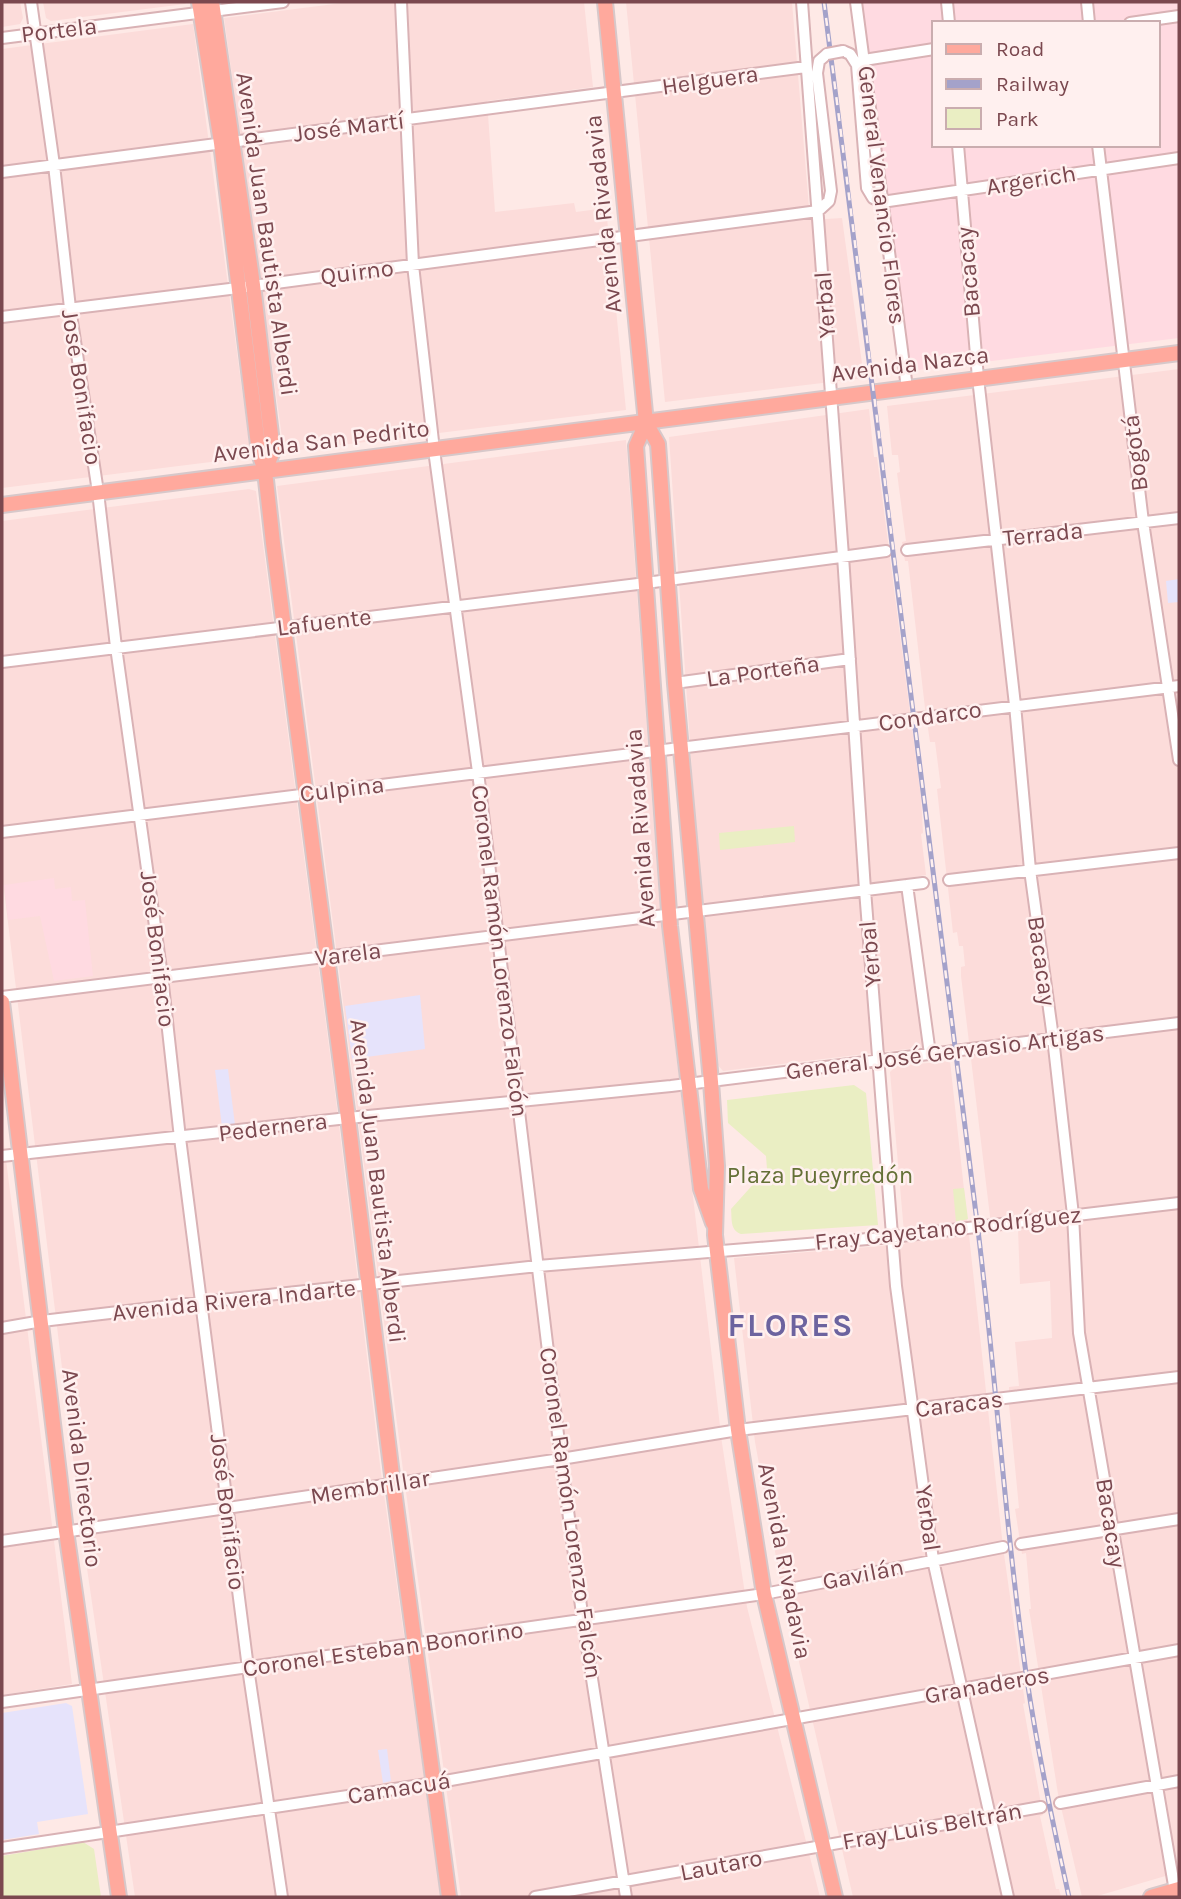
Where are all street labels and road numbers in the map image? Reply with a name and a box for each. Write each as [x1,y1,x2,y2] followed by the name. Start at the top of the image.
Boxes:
[19,11,99,49] street label: Portela
[660,59,760,101] street label: Helguera
[852,64,912,326] street label: General Venancio Flores
[230,70,304,398] street label: Avenida Juan Bautista Alberdi
[292,106,407,148] street label: José Martí
[579,113,627,315] street label: Avenida Rivadavia
[984,159,1078,201] street label: Argerich
[950,226,986,318] street label: Bacacay
[319,254,395,290] street label: Quirno
[809,271,841,339] street label: Yerbal
[56,307,108,467] street label: José Bonifacio
[829,340,991,388] street label: Avenida Nazca
[1116,413,1154,493] street label: Bogotá
[211,414,431,468] street label: Avenida San Pedrito
[1001,516,1085,552] street label: Terrada
[275,602,373,642] street label: Lafuente
[704,649,822,693] street label: La Porteña
[877,695,983,737] street label: Condarco
[619,728,661,928] street label: Avenida Rivadavia
[298,770,386,808] street label: Culpina
[466,783,534,1119] street label: Coronel Ramón Lorenzo Falcón
[135,869,181,1029] street label: José Bonifacio
[1022,914,1062,1008] street label: Bacacay
[853,920,887,988] street label: Yerbal
[313,936,383,972] street label: Varela
[344,1017,412,1345] street label: Avenida Juan Bautista Alberdi
[784,1019,1106,1085] street label: General José Gervasio Artigas
[217,1106,329,1148] street label: Pedernera
[813,1200,1083,1256] street label: Fray Cayetano Rodríguez
[111,1273,357,1327] street label: Avenida Rivera Indarte
[534,1345,608,1681] street label: Coronel Ramón Lorenzo Falcón
[56,1367,108,1569] street label: Avenida Directorio
[914,1385,1004,1423] street label: Caracas
[205,1432,251,1592] street label: José Bonifacio
[752,1460,818,1662] street label: Avenida Rivadavia
[308,1464,432,1510] street label: Membrillar
[1090,1476,1132,1570] street label: Bacacay
[909,1483,947,1553] street label: Yerbal
[820,1552,906,1596] street label: Gavilán
[241,1615,525,1683] street label: Coronel Esteban Bonorino
[923,1660,1051,1710] street label: Granaderos
[346,1766,452,1810] street label: Camacuá
[840,1796,1024,1856] street label: Fray Luis Beltrán
[678,1843,764,1887] street label: Lautaro

